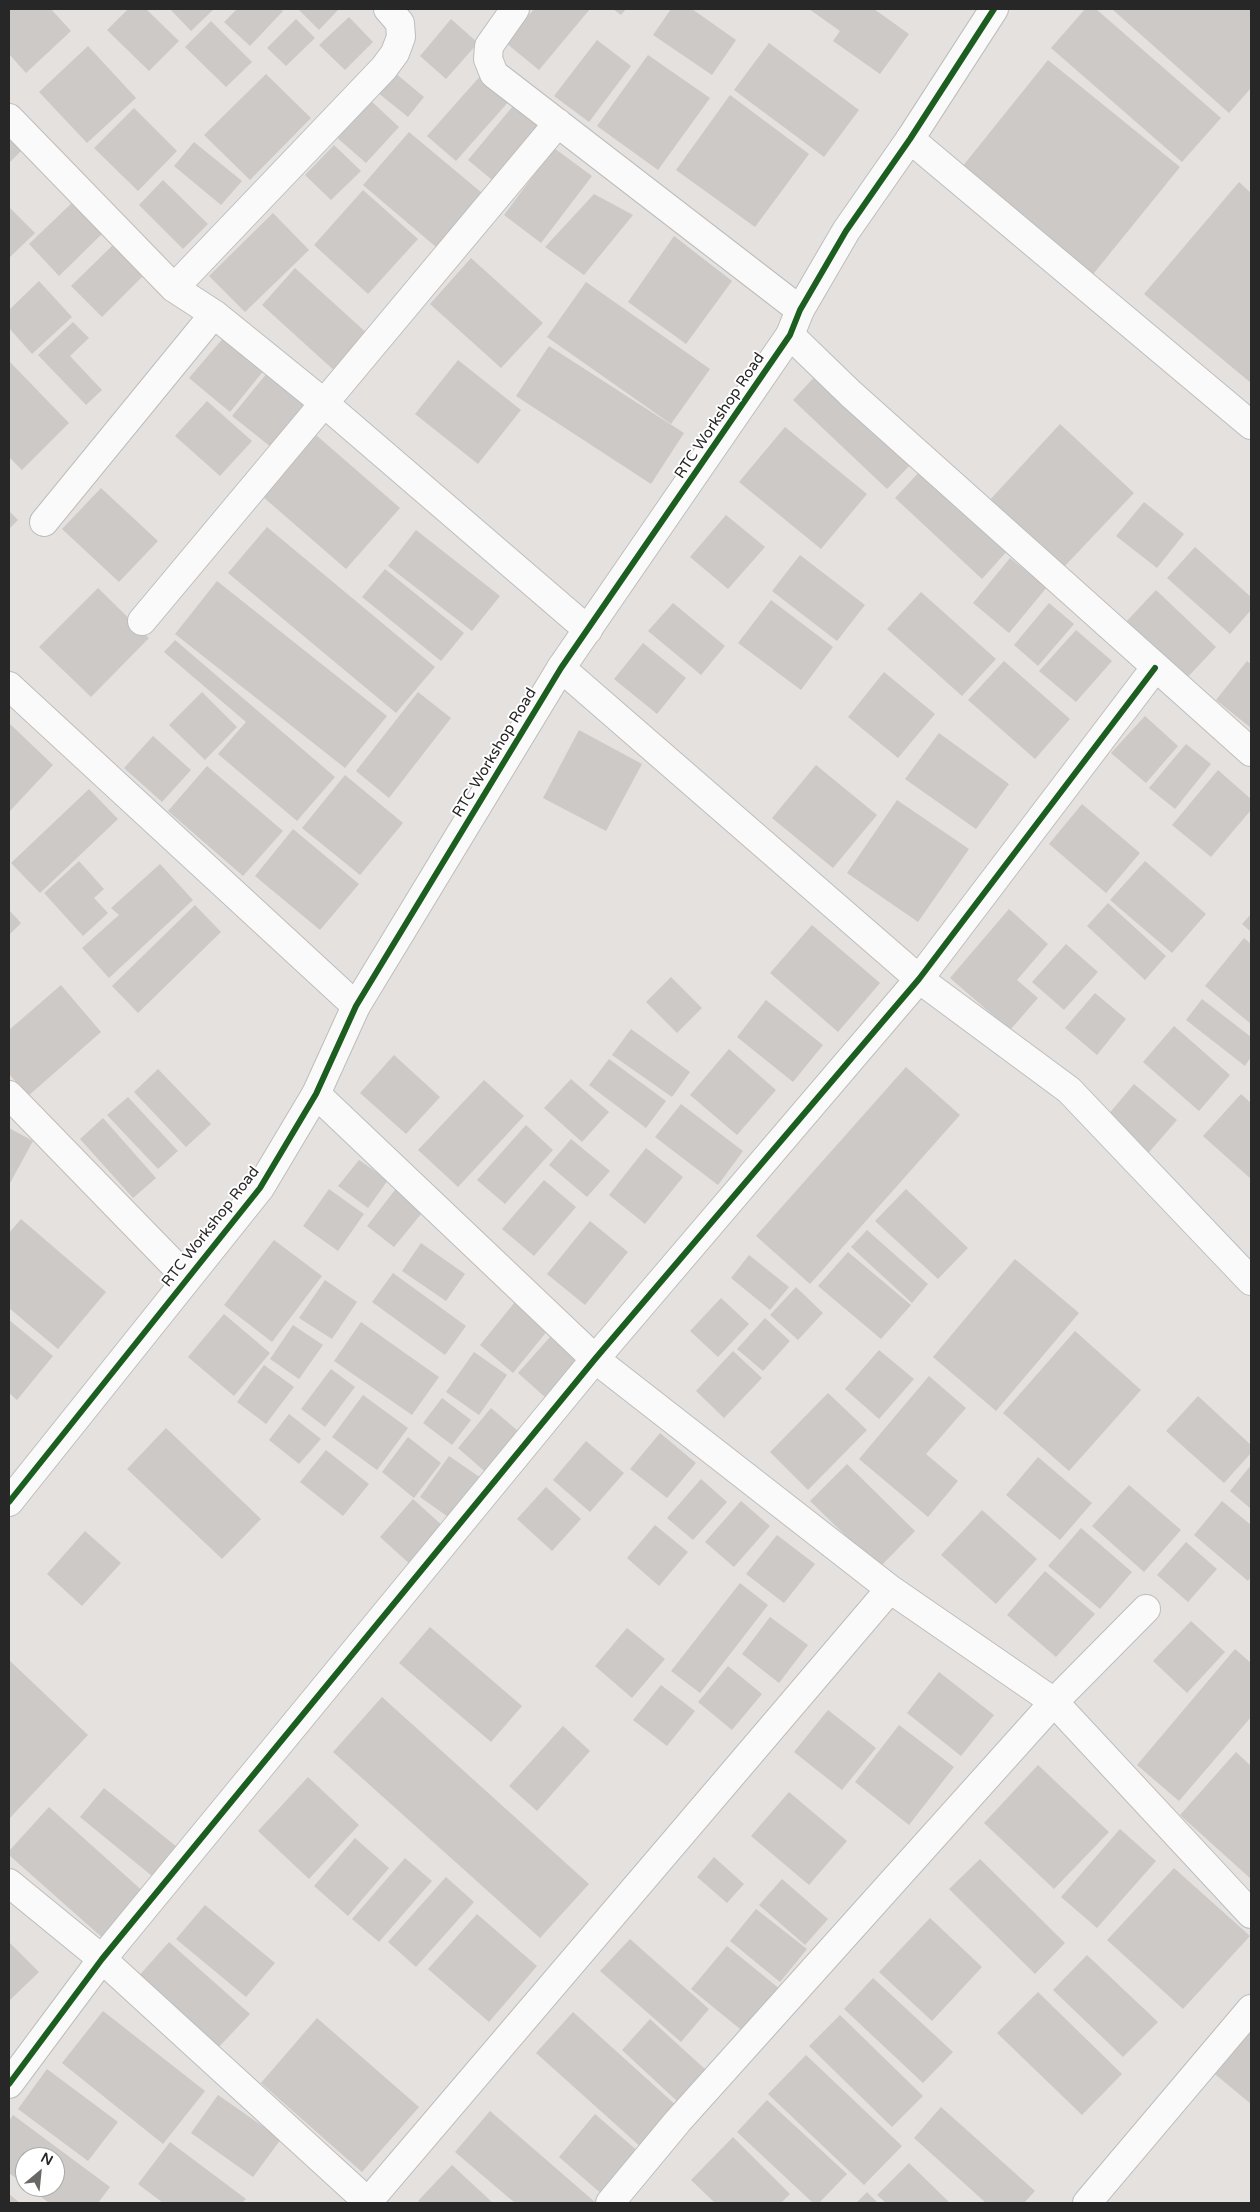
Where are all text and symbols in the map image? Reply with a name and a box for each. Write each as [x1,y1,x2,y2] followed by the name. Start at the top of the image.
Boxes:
[671,350,769,482] street label: RTC Workshop Road
[449,685,541,821] street label: RTC Workshop Road
[158,1163,264,1291] street label: RTC Workshop Road
[15,2147,65,2197] north arrow
[38,2149,56,2169] text: N

